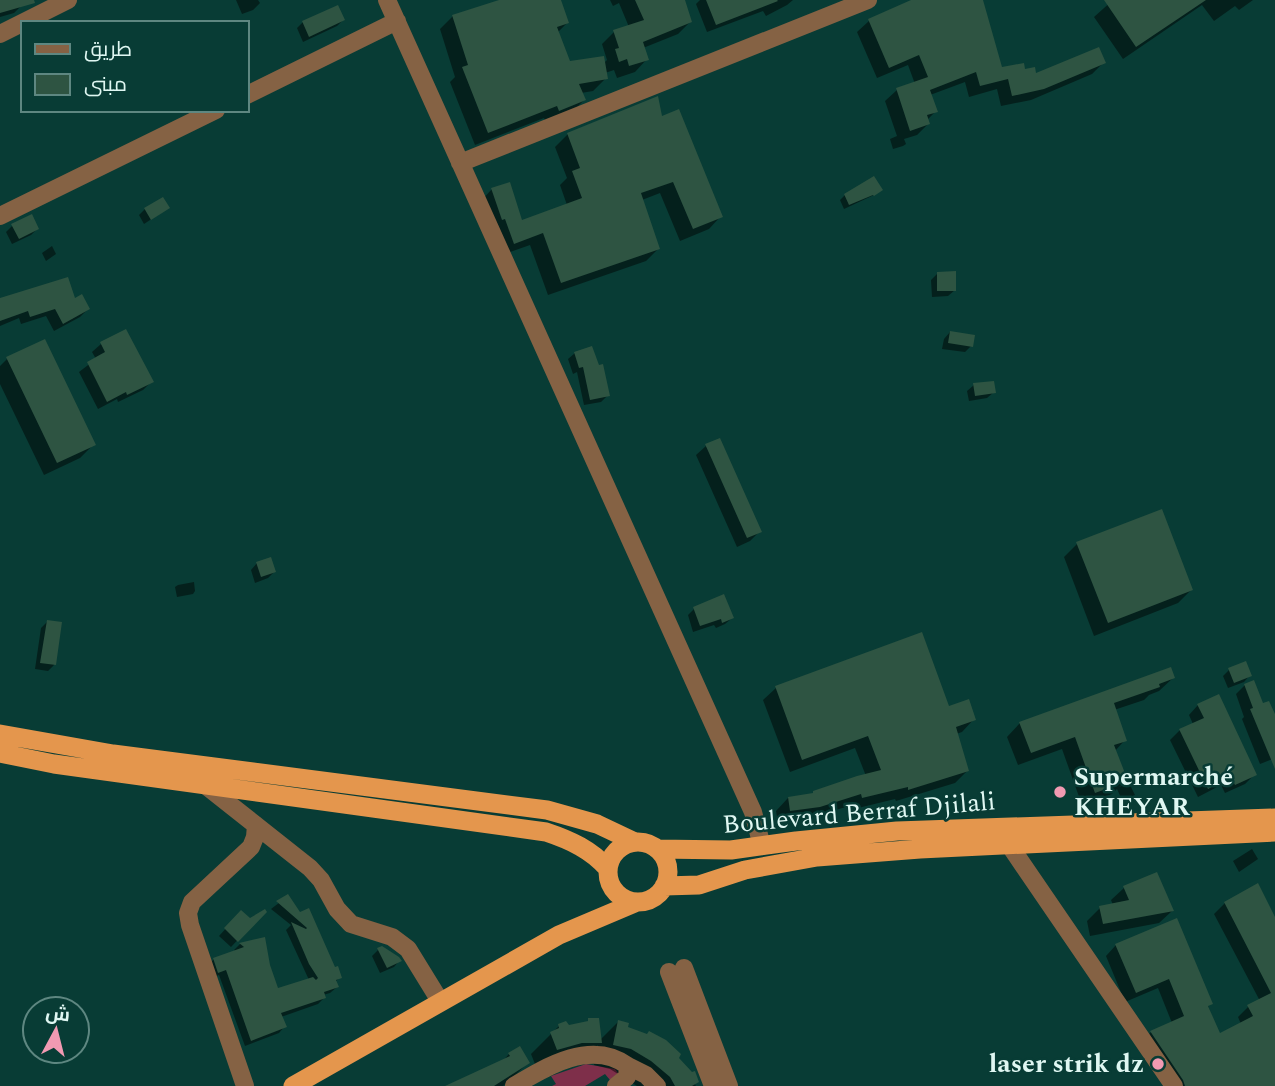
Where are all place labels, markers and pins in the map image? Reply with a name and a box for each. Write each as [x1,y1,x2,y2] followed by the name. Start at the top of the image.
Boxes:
[1074,757,1233,827] place label: Supermarché KHEYAR
[1052,784,1068,800] marker: Supermarché KHEYAR
[989,1044,1144,1084] place label: laser strik dz
[1150,1056,1166,1072] marker: laser strik dz

